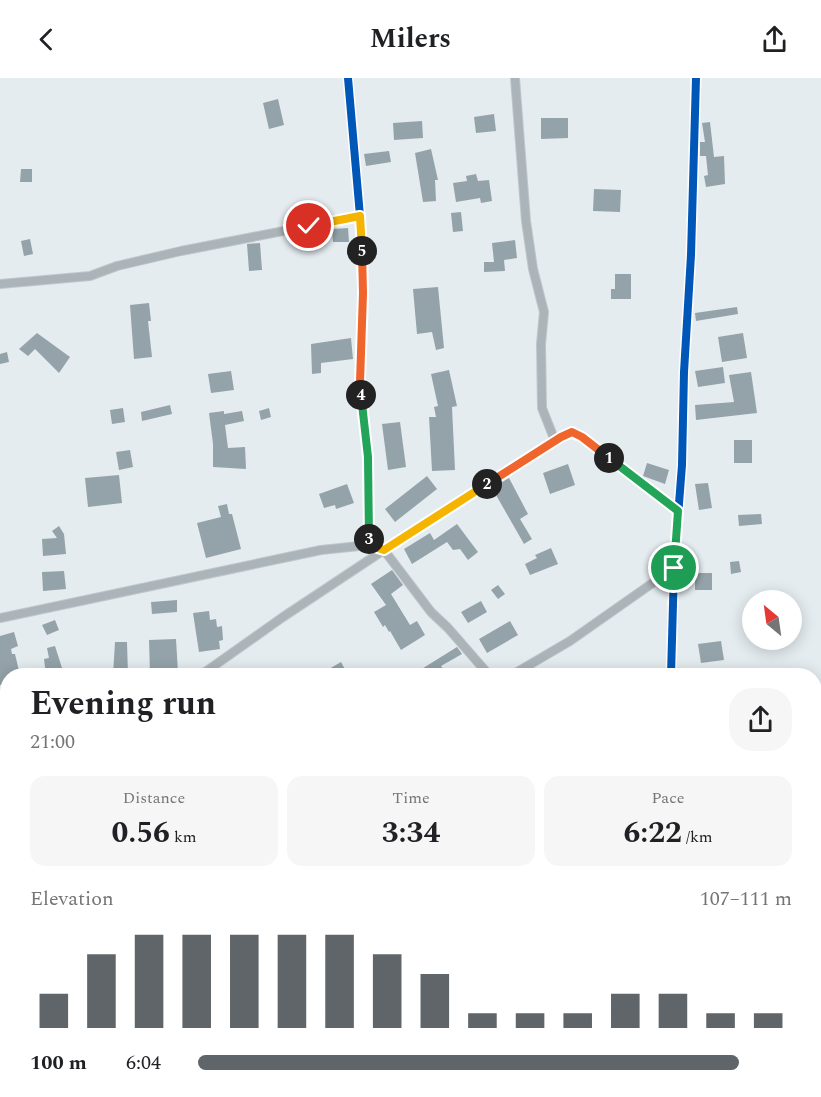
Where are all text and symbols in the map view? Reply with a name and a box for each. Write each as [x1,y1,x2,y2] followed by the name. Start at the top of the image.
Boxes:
[370,18,451,60] text: Milers
[30,23,63,56] icon: back
[758,23,791,56] icon: share
[283,200,334,251] pin
[292,209,325,242] icon: check
[347,236,377,266] pin: 5
[358,239,366,263] text: 5
[346,380,376,410] pin: 4
[357,383,365,407] text: 4
[594,443,624,473] pin: 1
[605,446,613,470] text: 1
[472,469,502,499] pin: 2
[483,472,491,496] text: 2
[354,524,384,554] pin: 3
[365,527,373,551] text: 3
[648,542,699,593] pin
[657,551,690,584] icon: arrive
[742,590,802,650] north arrow
[742,590,802,650] map controls
[30,679,216,729] text: Evening run
[729,688,792,751] button: share
[30,727,75,757] text: 21:00
[123,786,185,810] text: Distance
[392,786,430,810] text: Time
[651,786,685,810] text: Pace
[111,810,170,856] text: 0.56
[382,810,440,856] text: 3:34
[623,810,682,856] text: 6:22
[170,825,197,849] text: km
[682,825,713,849] text: /km
[30,884,114,914] text: Elevation
[700,884,792,914] text: 107–111 m
[30,1048,87,1078] text: 100 m
[126,1048,161,1078] text: 6:04

